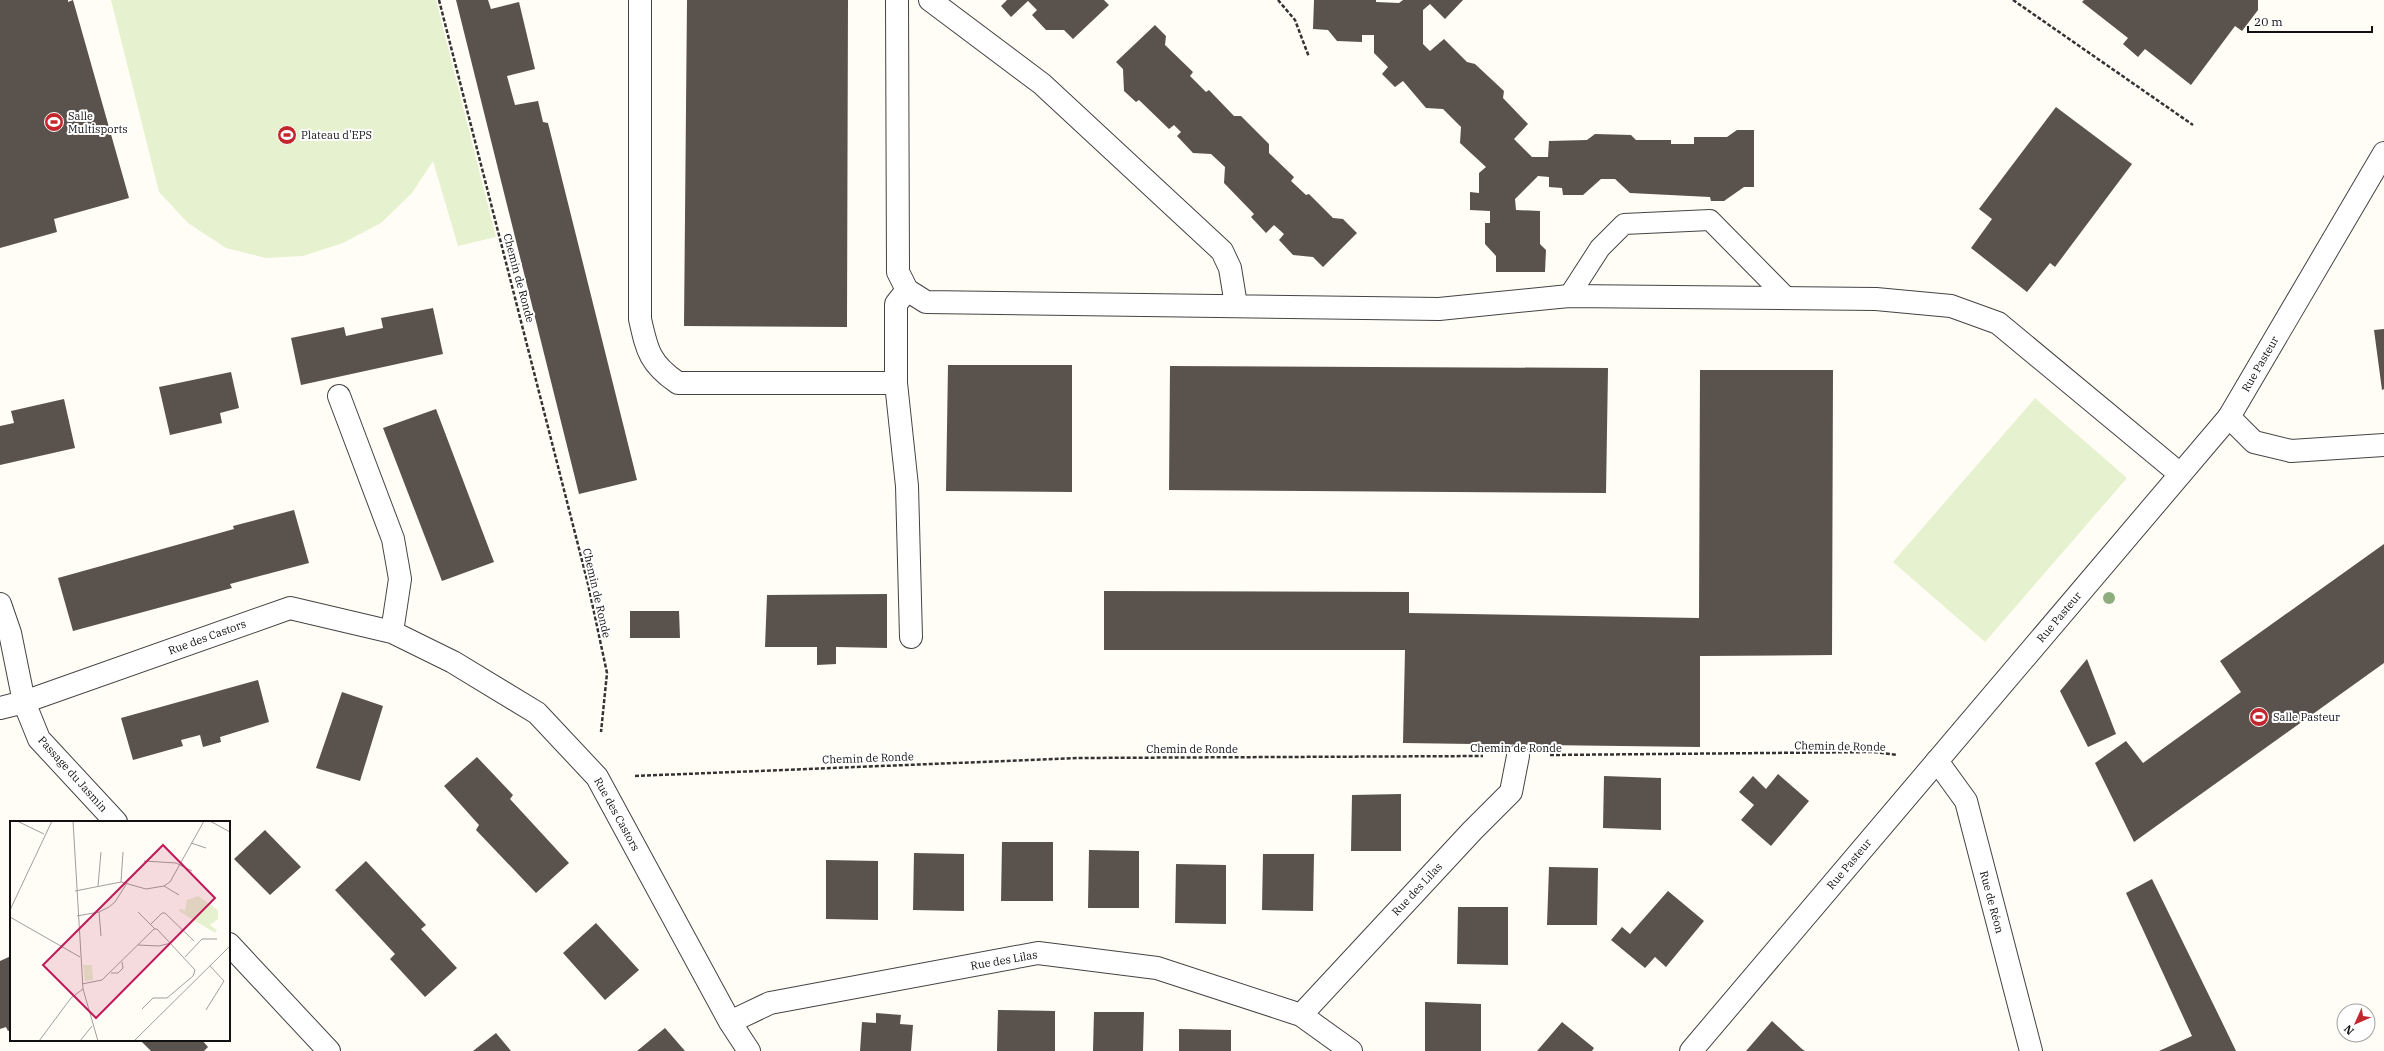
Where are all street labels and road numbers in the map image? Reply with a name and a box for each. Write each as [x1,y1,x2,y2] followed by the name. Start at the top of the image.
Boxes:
[500,232,538,324] street label: Chemin de Ronde
[2238,334,2282,394] street label: Rue Pasteur
[580,547,614,639] street label: Chemin de Ronde
[2034,589,2084,645] street label: Rue Pasteur
[166,616,248,658] street label: Rue des Castors
[35,733,111,815] street label: Passage du Jasmin
[1794,738,1886,754] street label: Chemin de Ronde
[1470,741,1562,755] street label: Chemin de Ronde
[1146,742,1238,756] street label: Chemin de Ronde
[822,749,914,767] street label: Chemin de Ronde
[591,775,643,853] street label: Rue des Castors
[1824,836,1874,892] street label: Rue Pasteur
[1389,859,1445,919] street label: Rue des Lilas
[1977,869,2007,935] street label: Rue de Réon
[969,947,1039,973] street label: Rue des Lilas

